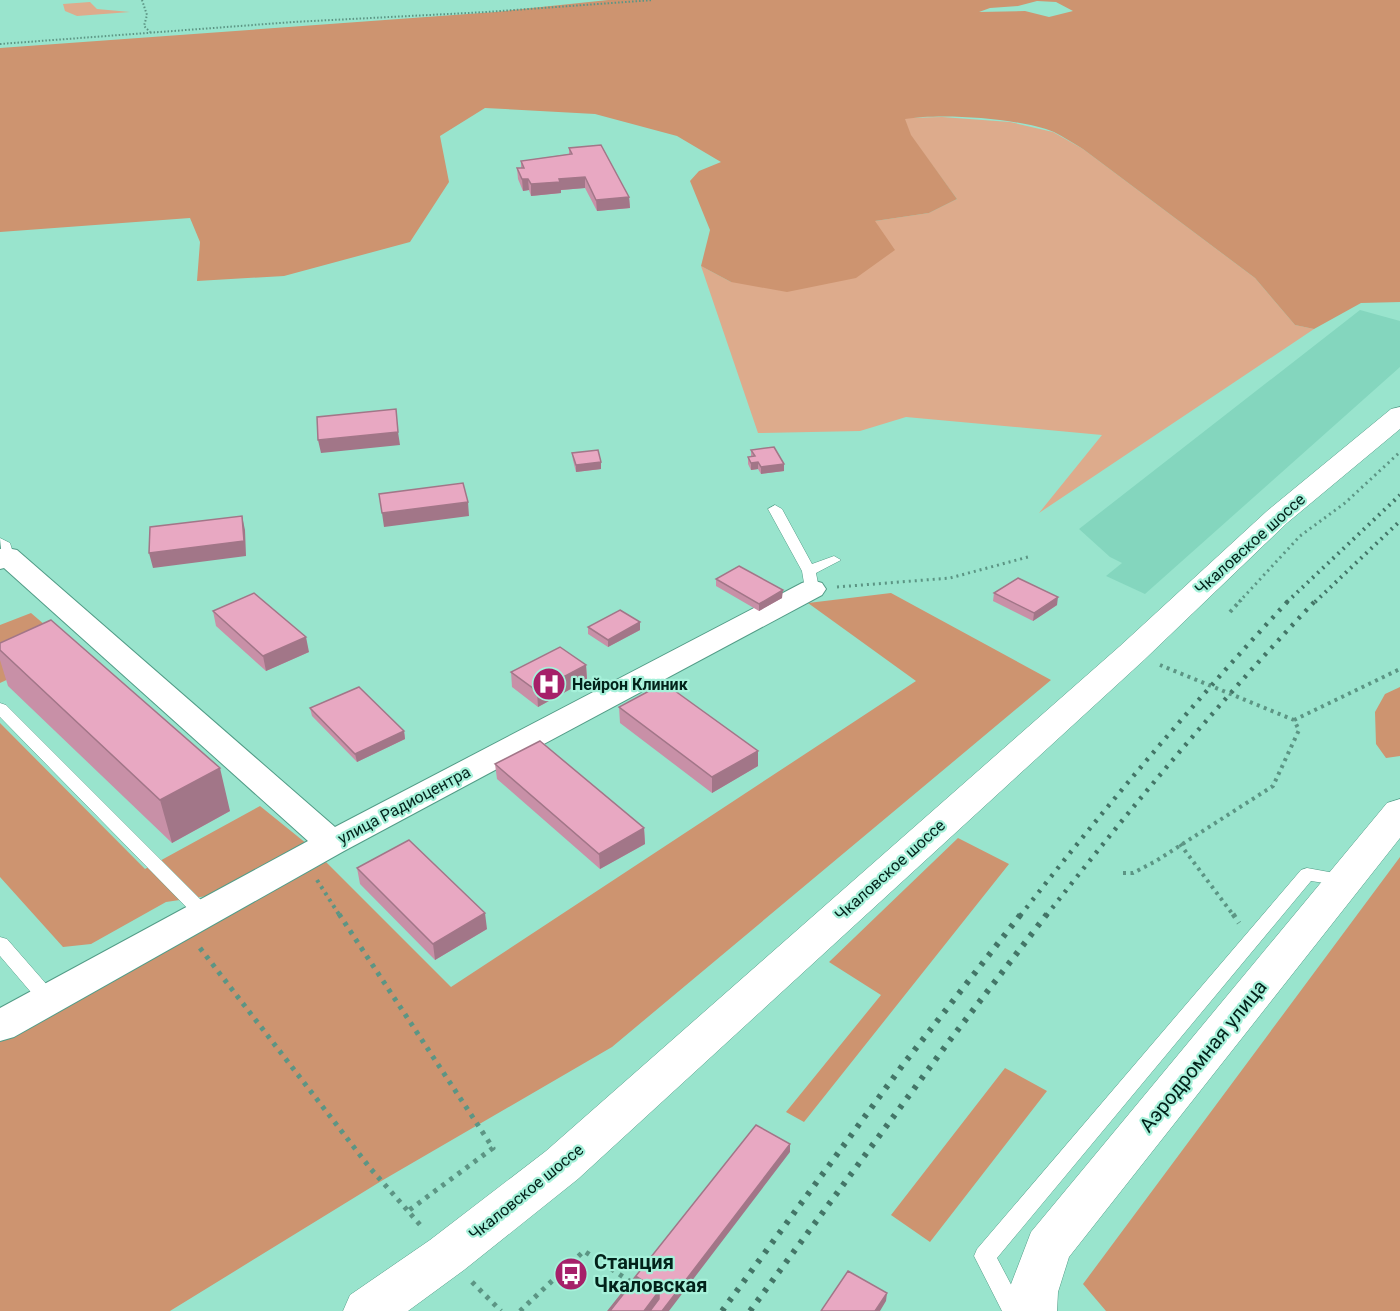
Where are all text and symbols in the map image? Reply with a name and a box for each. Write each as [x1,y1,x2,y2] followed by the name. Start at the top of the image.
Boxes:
[1191,490,1309,598] street label: Чкаловское шоссе
[531,666,567,702] hospital icon: Нейрон Клиник
[572,675,689,694] place label: Нейрон Клиник
[335,762,473,848] street label: улица Радиоцентра
[831,816,949,924] street label: Чкаловское шоссе
[1134,975,1272,1137] street label: Аэродромная улица
[465,1140,587,1244] street label: Чкаловское шоссе
[594,1250,707,1297] place label: Станция Чкаловская
[553,1256,589,1292] bus stop icon: Станция Чкаловская

